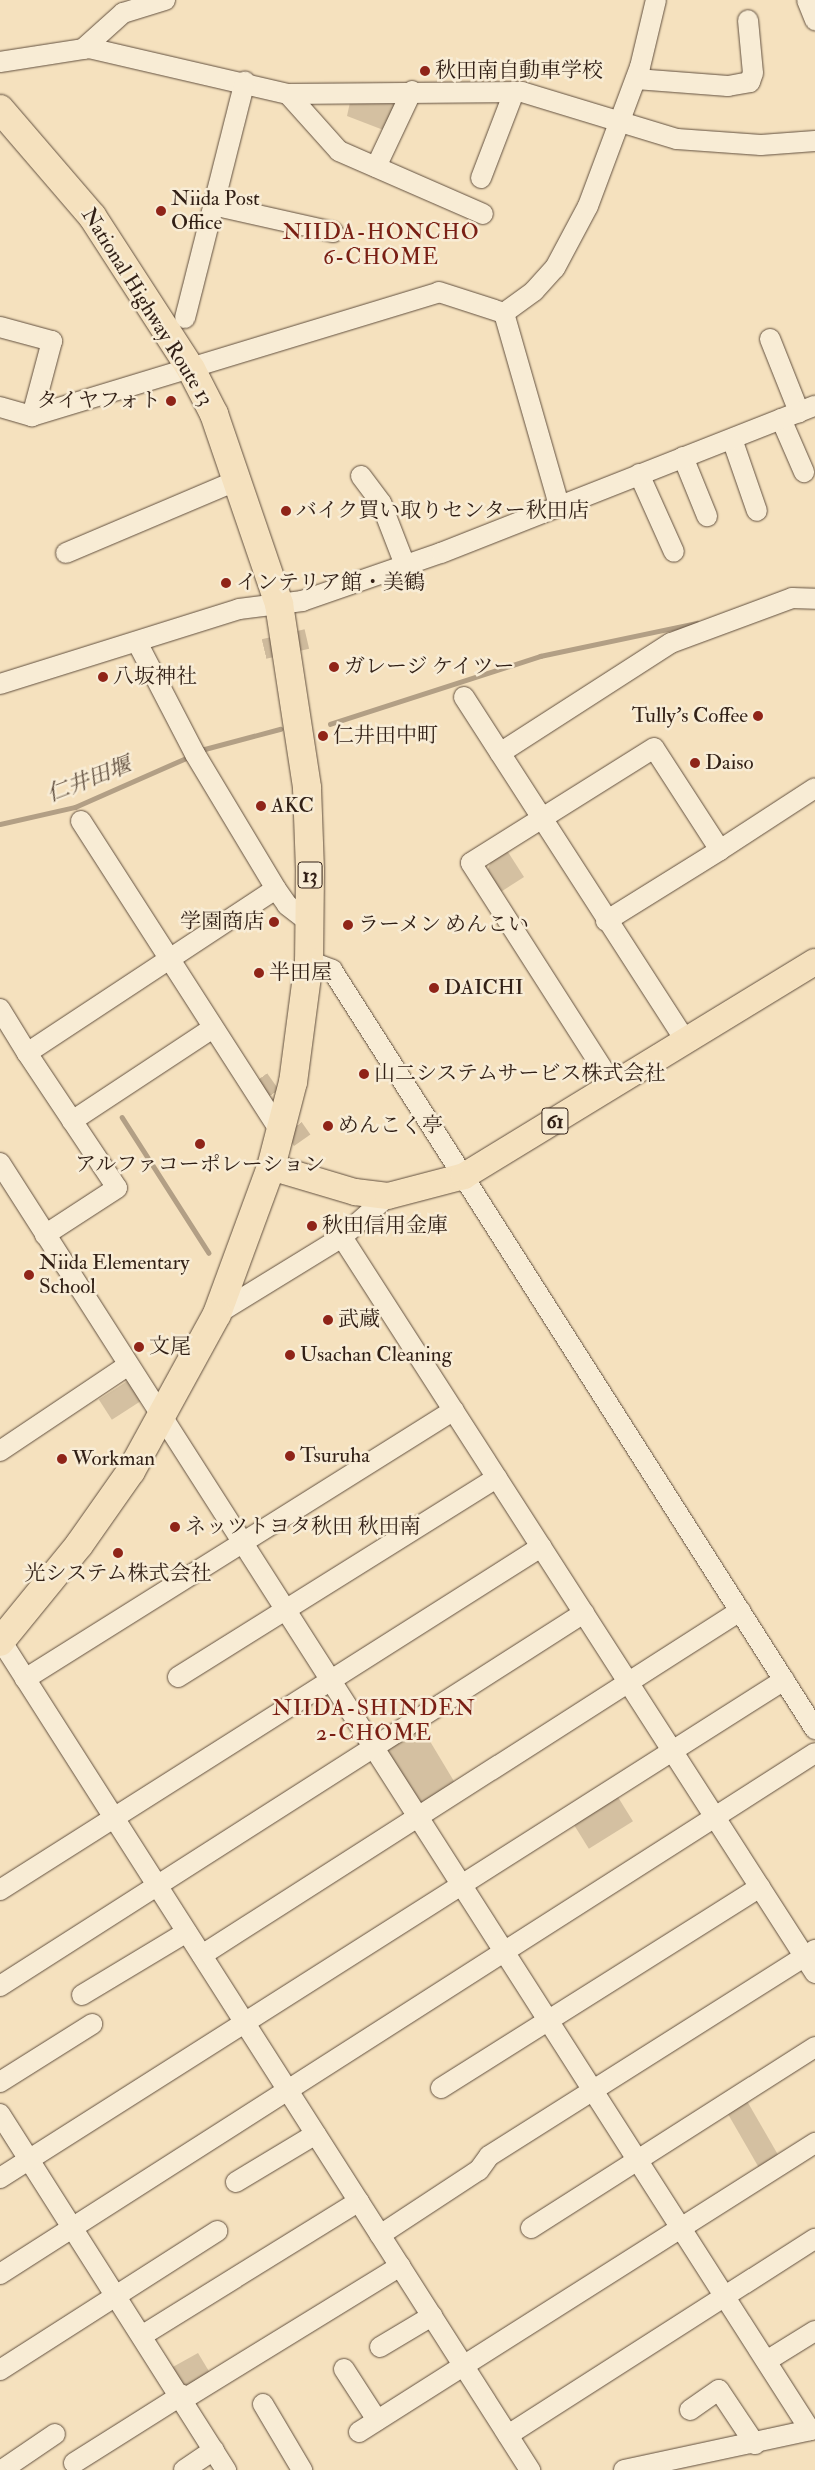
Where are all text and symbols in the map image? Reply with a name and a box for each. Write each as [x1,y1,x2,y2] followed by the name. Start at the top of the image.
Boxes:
[435,58,603,84] place label: 秋田南自動車学校
[419,65,431,77] marker: 秋田南自動車学校
[171,186,260,236] place label: Niida Post Office
[76,203,218,411] street label: National Highway Route 13
[155,205,167,217] marker: Niida Post Office
[281,219,481,270] district label: NIIDA-HONCHO 6-CHOME
[35,388,161,414] place label: タイヤフォト
[165,395,177,407] marker: タイヤフォト
[296,498,590,524] place label: バイク買い取りセンター秋田店
[280,505,292,517] marker: バイク買い取りセンター秋田店
[236,570,425,596] place label: インテリア館・美鶴
[220,577,232,589] marker: インテリア館・美鶴
[344,654,516,680] place label: ガレージ ケイツー
[328,661,340,673] marker: ガレージ ケイツー
[113,664,197,690] place label: 八坂神社
[97,671,109,683] marker: 八坂神社
[632,703,748,729] place label: Tully's Coffee
[752,710,764,722] marker: Tully's Coffee
[333,723,438,749] place label: 仁井田中町
[317,730,329,742] marker: 仁井田中町
[705,750,754,776] place label: Daiso
[43,752,135,808] water label: 仁井田堰
[689,757,701,769] marker: Daiso
[271,793,314,819] place label: AKC
[255,800,267,812] marker: AKC
[298,858,322,892] road number: 13
[180,909,264,935] place label: 学園商店
[358,912,530,938] place label: ラーメン めんこい
[268,916,280,928] marker: 学園商店
[342,919,354,931] marker: ラーメン めんこい
[269,960,332,986] place label: 半田屋
[253,967,265,979] marker: 半田屋
[444,975,524,1001] place label: DAICHI
[428,982,440,994] marker: DAICHI
[374,1061,668,1087] place label: 山二システムサービス株式会社
[358,1068,370,1080] marker: 山二システムサービス株式会社
[541,1104,569,1138] road number: 61
[338,1113,443,1139] place label: めんこく亭
[322,1120,334,1132] marker: めんこく亭
[194,1138,206,1150] marker: アルファコーポレーション
[74,1152,326,1178] place label: アルファコーポレーション
[322,1213,448,1239] place label: 秋田信用金庫
[306,1220,318,1232] marker: 秋田信用金庫
[39,1250,190,1300] place label: Niida Elementary School
[23,1269,35,1281] marker: Niida Elementary School
[338,1307,380,1333] place label: 武蔵
[322,1314,334,1326] marker: 武蔵
[149,1334,191,1360] place label: 文尾
[133,1341,145,1353] marker: 文尾
[300,1342,452,1368] place label: Usachan Cleaning
[284,1349,296,1361] marker: Usachan Cleaning
[300,1443,370,1469] place label: Tsuruha
[72,1446,155,1472] place label: Workman
[284,1450,296,1462] marker: Tsuruha
[56,1453,68,1465] marker: Workman
[185,1514,420,1540] place label: ネッツトヨタ秋田 秋田南
[169,1521,181,1533] marker: ネッツトヨタ秋田 秋田南
[112,1547,124,1559] marker: 光システム株式会社
[24,1561,212,1587] place label: 光システム株式会社
[271,1695,477,1746] district label: NIIDA-SHINDEN 2-CHOME

